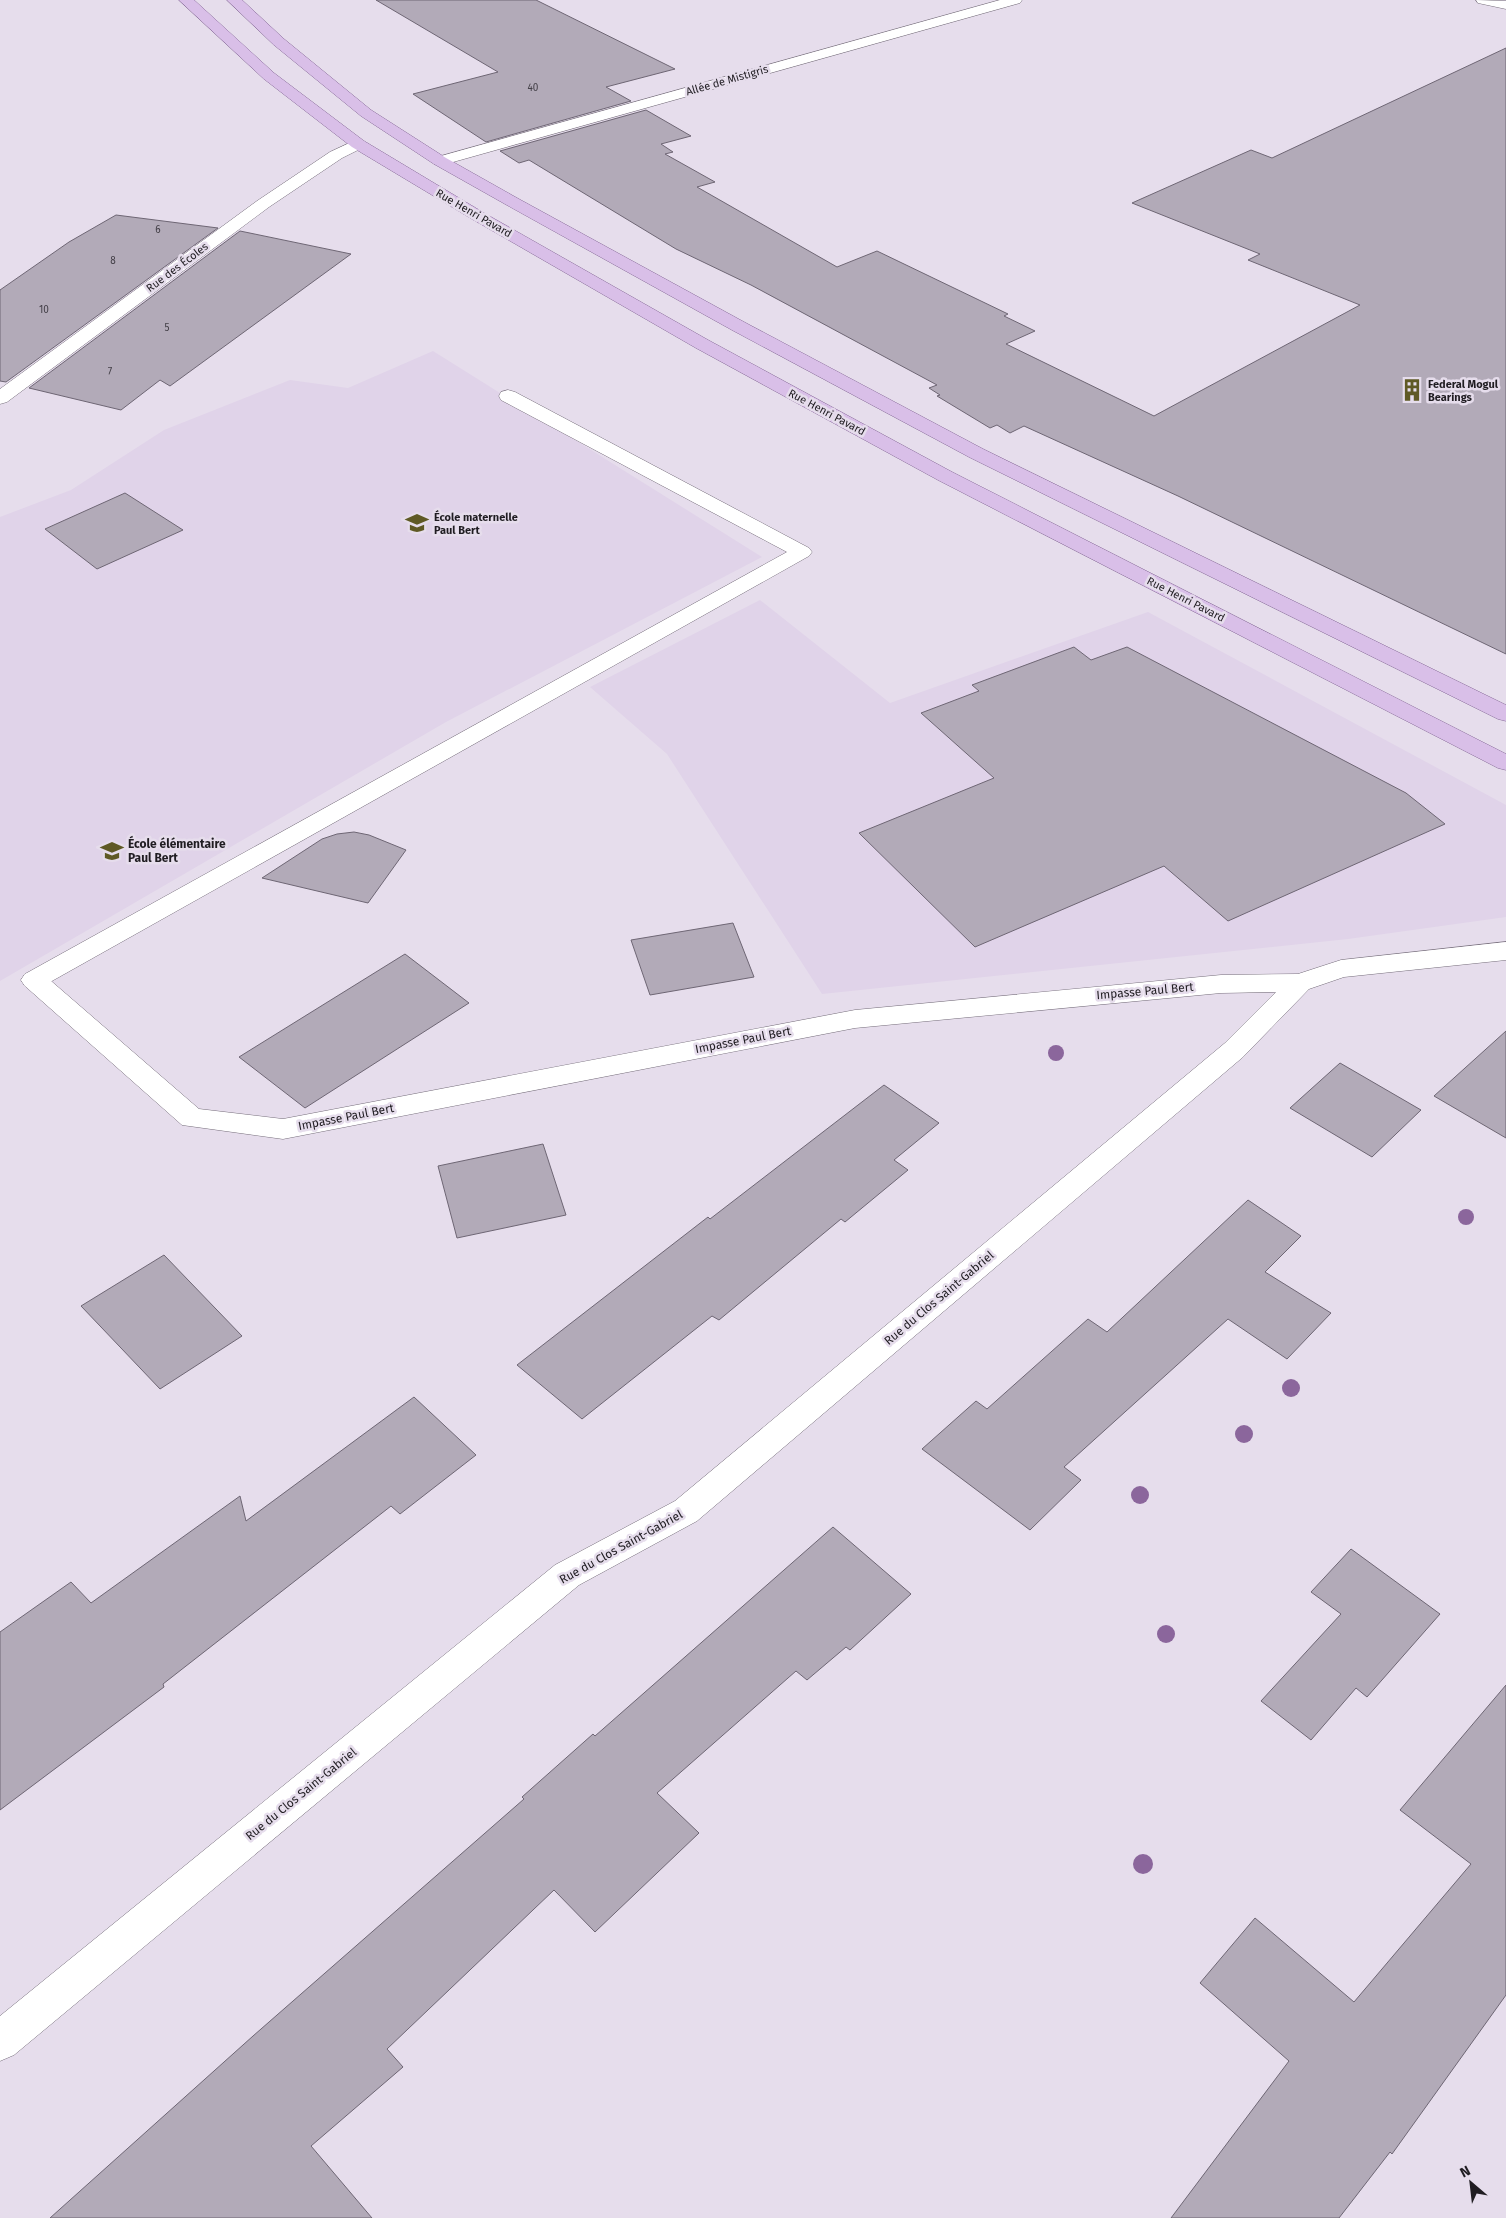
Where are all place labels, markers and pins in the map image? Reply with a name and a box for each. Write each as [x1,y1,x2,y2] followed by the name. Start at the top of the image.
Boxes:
[1399,377,1425,403] building icon: Federal Mogul Bearings
[1428,378,1499,404] place label: Federal Mogul Bearings
[404,510,430,536] school or university icon: École maternelle Paul Bert
[434,510,518,537] place label: École maternelle Paul Bert
[128,835,226,865] place label: École élémentaire Paul Bert
[99,838,125,864] school or university icon: École élémentaire Paul Bert

